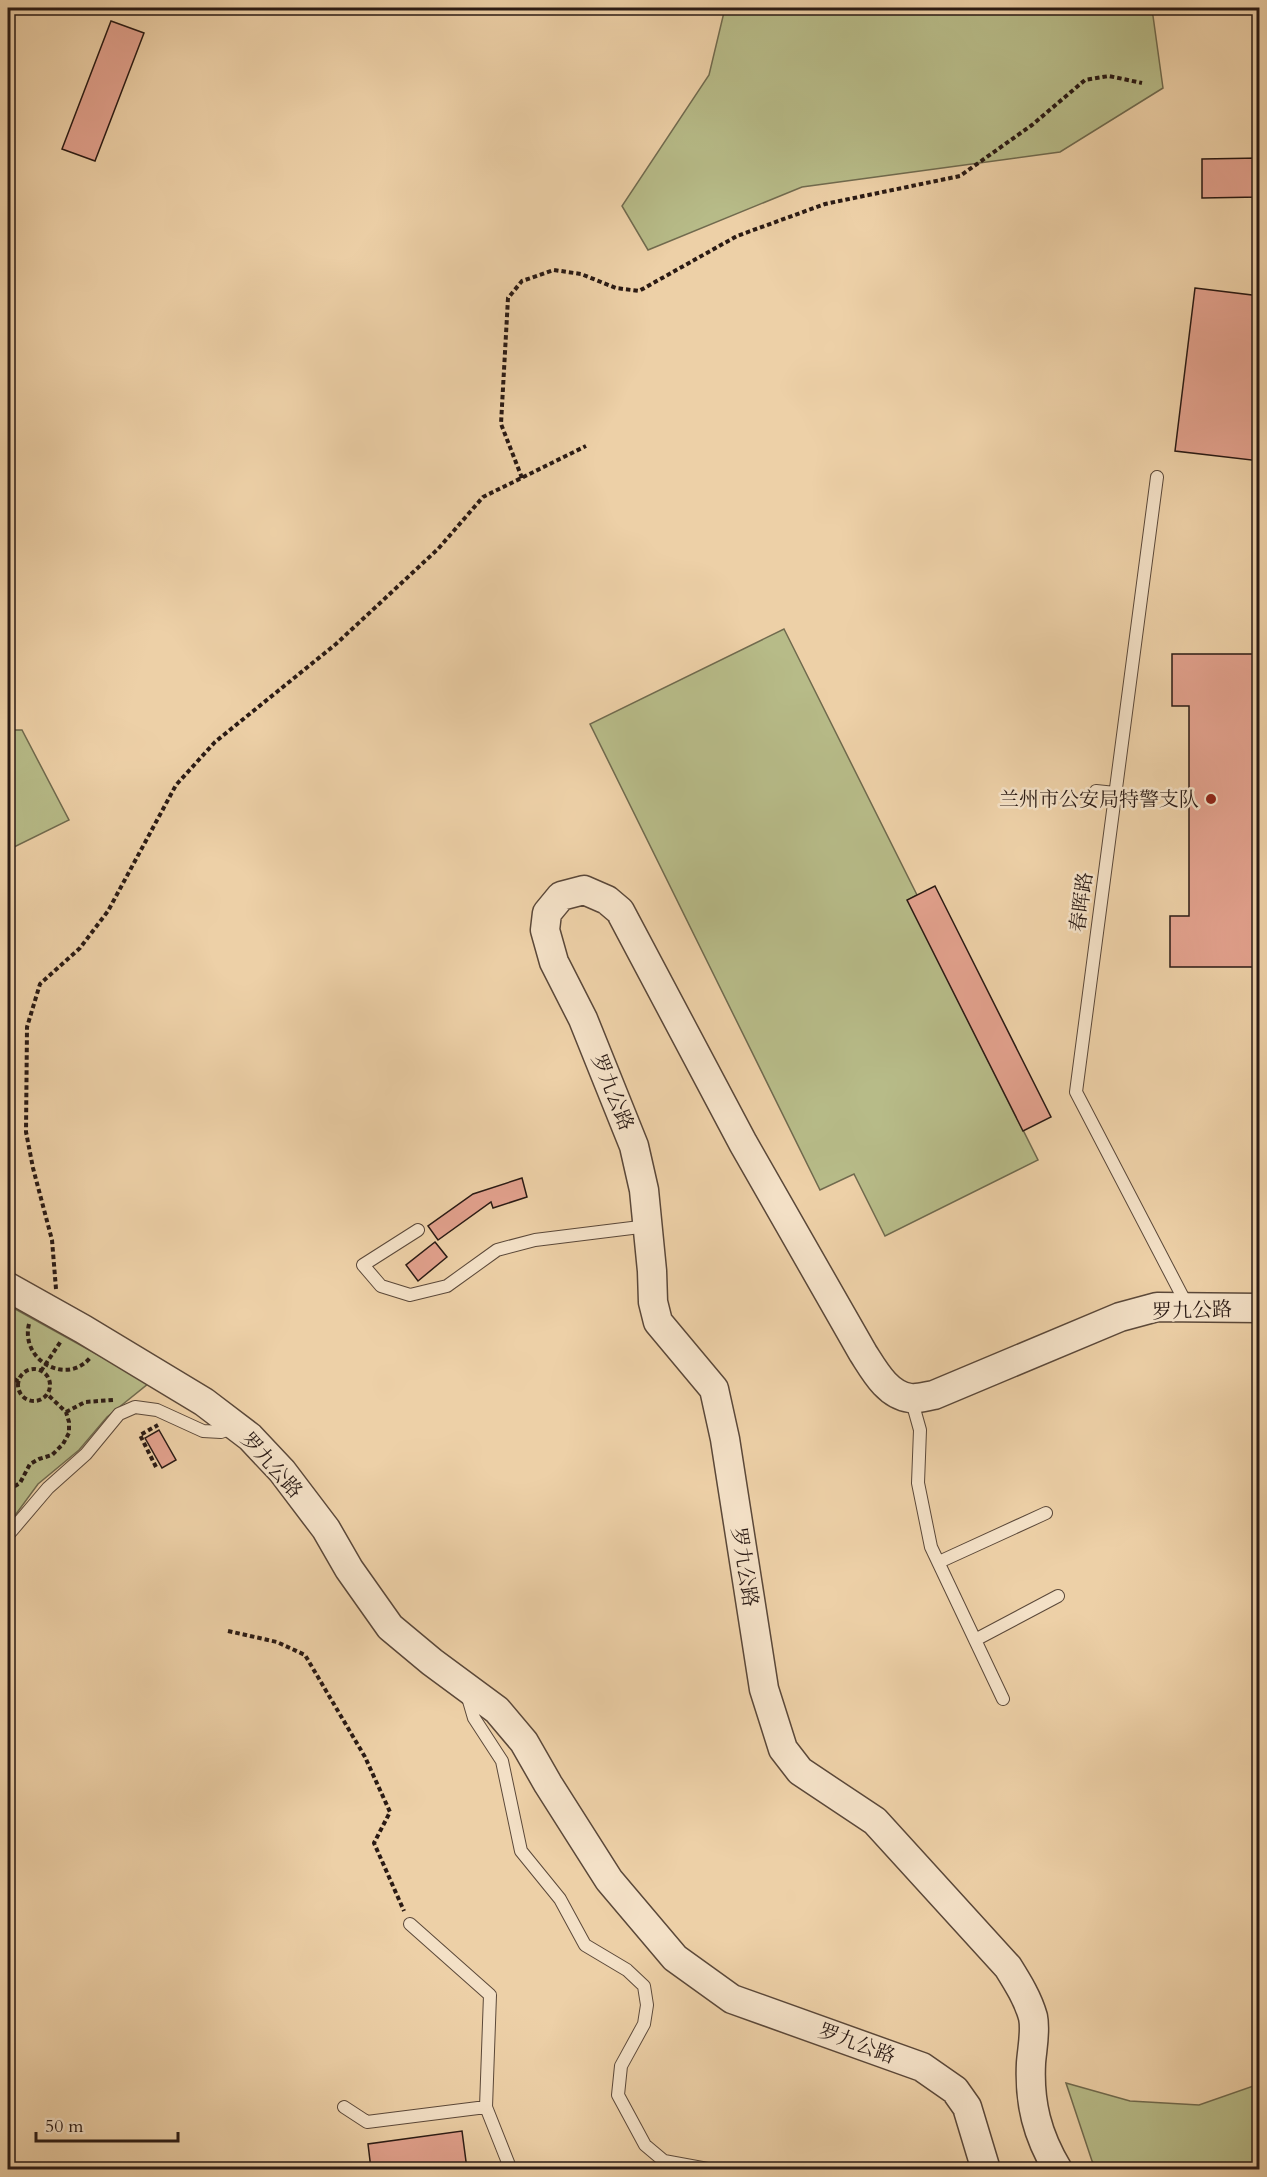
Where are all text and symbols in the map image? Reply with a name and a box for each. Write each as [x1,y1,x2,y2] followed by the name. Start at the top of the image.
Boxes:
[999,786,1199,813] place label: 兰州市公安局特警支队
[1204,792,1218,806] marker: 兰州市公安局特警支队
[1064,870,1099,934] street label: 春晖路
[585,1050,640,1134] street label: 罗九公路
[1152,1296,1232,1325] street label: 罗九公路
[235,1427,308,1504] street label: 罗九公路
[725,1525,764,1609] street label: 罗九公路
[815,2017,899,2070] street label: 罗九公路
[36,2105,178,2143] scale bar
[45,2114,84,2139] text: 50 m

